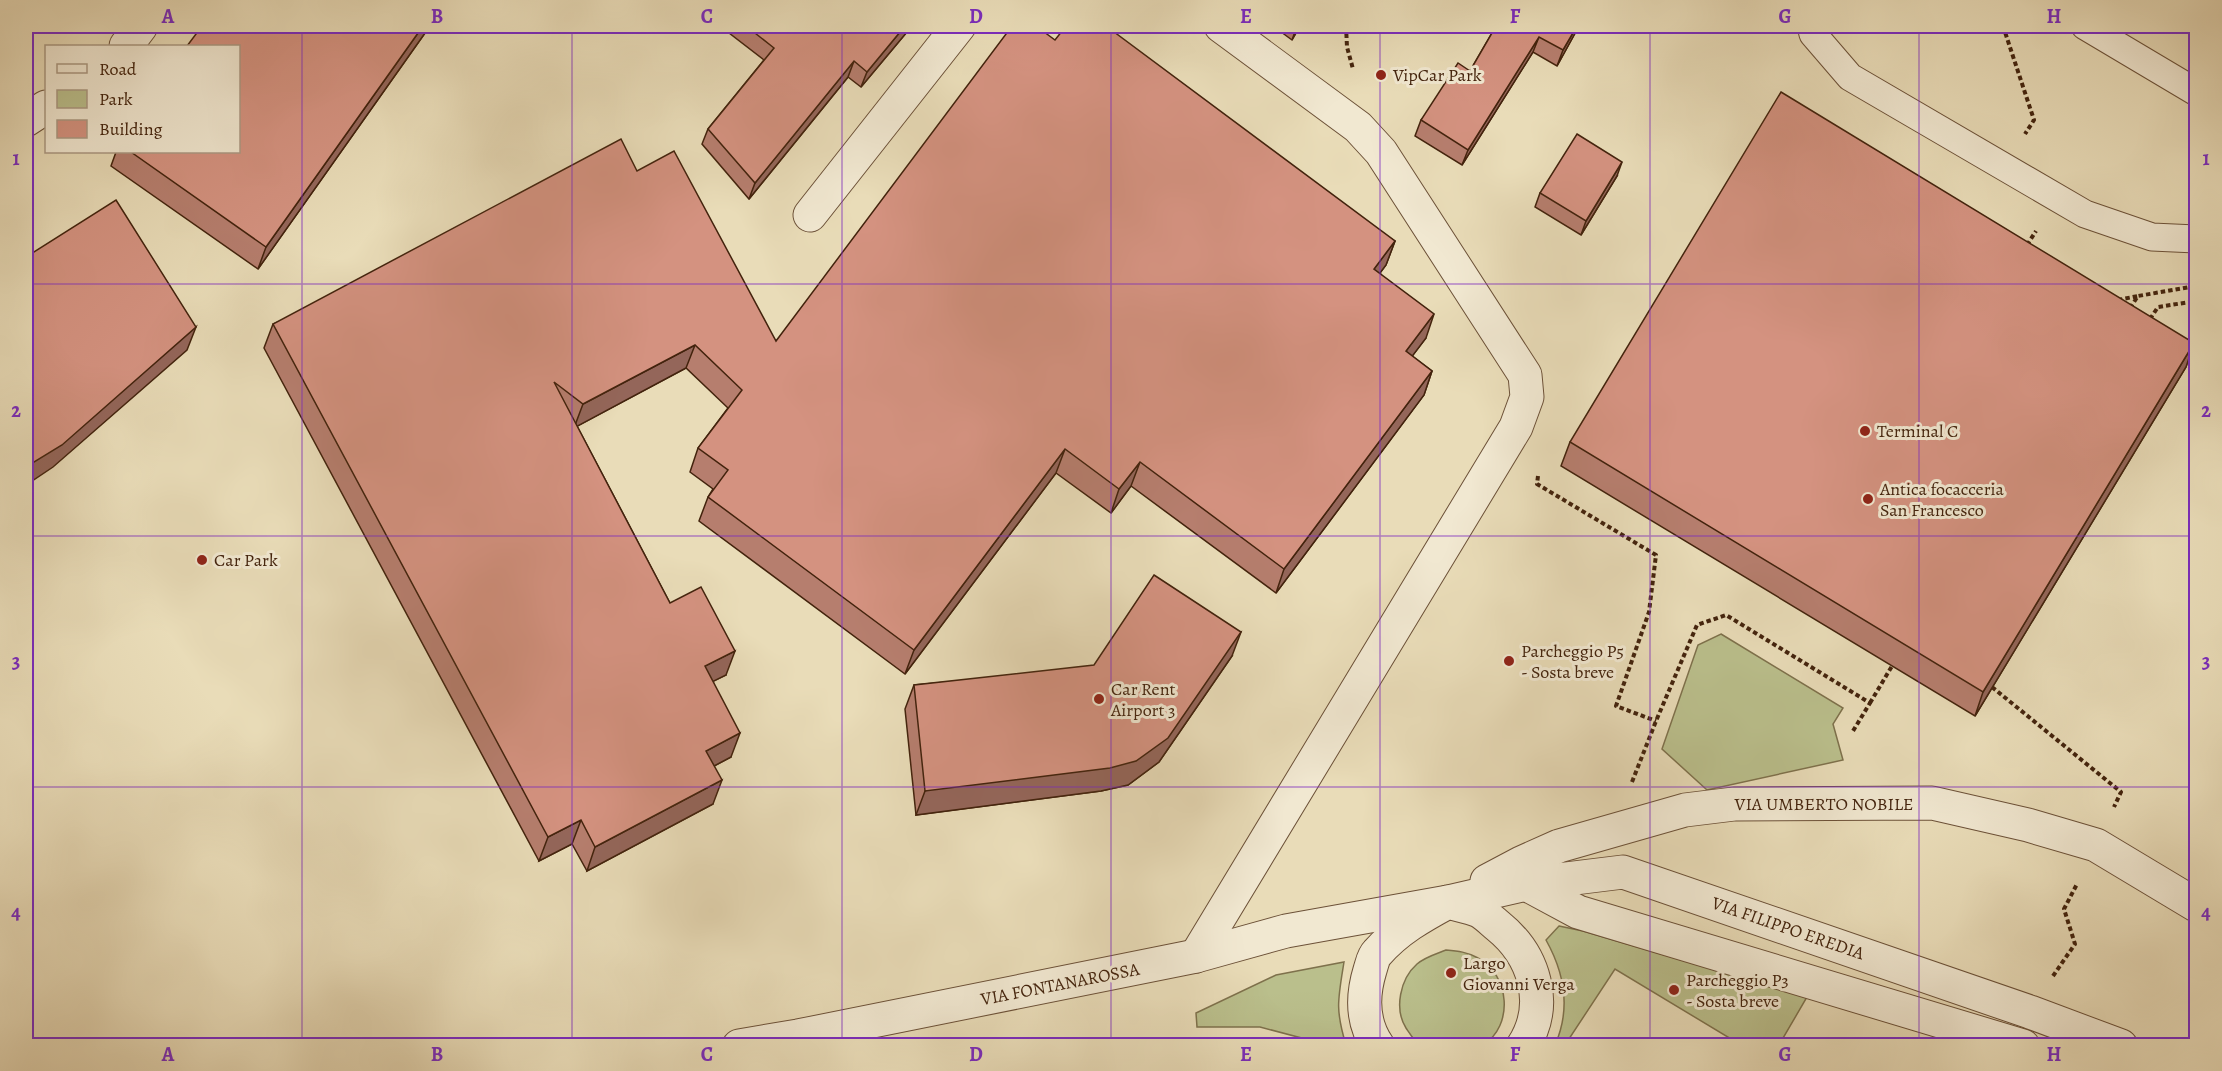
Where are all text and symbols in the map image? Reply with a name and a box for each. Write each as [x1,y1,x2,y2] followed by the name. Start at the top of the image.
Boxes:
[161,3,175,30] text: A
[431,3,443,30] text: B
[701,3,713,30] text: C
[969,3,983,30] text: D
[1240,3,1252,30] text: E
[1510,3,1521,30] text: F
[1778,3,1792,30] text: G
[2047,3,2062,30] text: H
[45,45,240,153] legend
[99,57,137,81] text: Road
[1392,63,1482,87] place label: VipCar Park
[1374,68,1388,82] marker: VipCar Park
[99,87,133,111] text: Park
[99,117,163,141] text: Building
[12,145,20,172] text: 1
[2202,145,2210,172] text: 1
[11,397,21,424] text: 2
[2201,397,2211,424] text: 2
[1877,419,1958,443] place label: Terminal C
[1858,424,1872,438] marker: Terminal C
[1879,477,2005,522] place label: Antica focacceria San Francesco
[1861,492,1875,506] marker: Antica focacceria San Francesco
[214,548,278,572] place label: Car Park
[195,553,209,567] marker: Car Park
[1521,639,1624,684] place label: Parcheggio P5 - Sosta breve
[12,648,20,675] text: 3
[2202,648,2210,675] text: 3
[1502,654,1516,668] marker: Parcheggio P5 - Sosta breve
[1110,677,1175,722] place label: Car Rent Airport 3
[1092,692,1106,706] marker: Car Rent Airport 3
[1734,792,1913,816] street label: VIA UMBERTO NOBILE
[1708,890,1868,966] street label: VIA FILIPPO EREDIA
[11,899,21,926] text: 4
[2201,899,2211,926] text: 4
[1463,951,1575,996] place label: Largo Giovanni Verga
[977,957,1142,1011] street label: VIA FONTANAROSSA
[1444,966,1458,980] marker: Largo Giovanni Verga
[1686,968,1789,1013] place label: Parcheggio P3 - Sosta breve
[1667,983,1681,997] marker: Parcheggio P3 - Sosta breve
[161,1041,175,1068] text: A
[431,1041,443,1068] text: B
[701,1041,713,1068] text: C
[969,1041,983,1068] text: D
[1240,1041,1252,1068] text: E
[1510,1041,1521,1068] text: F
[1778,1041,1792,1068] text: G
[2047,1041,2062,1068] text: H

